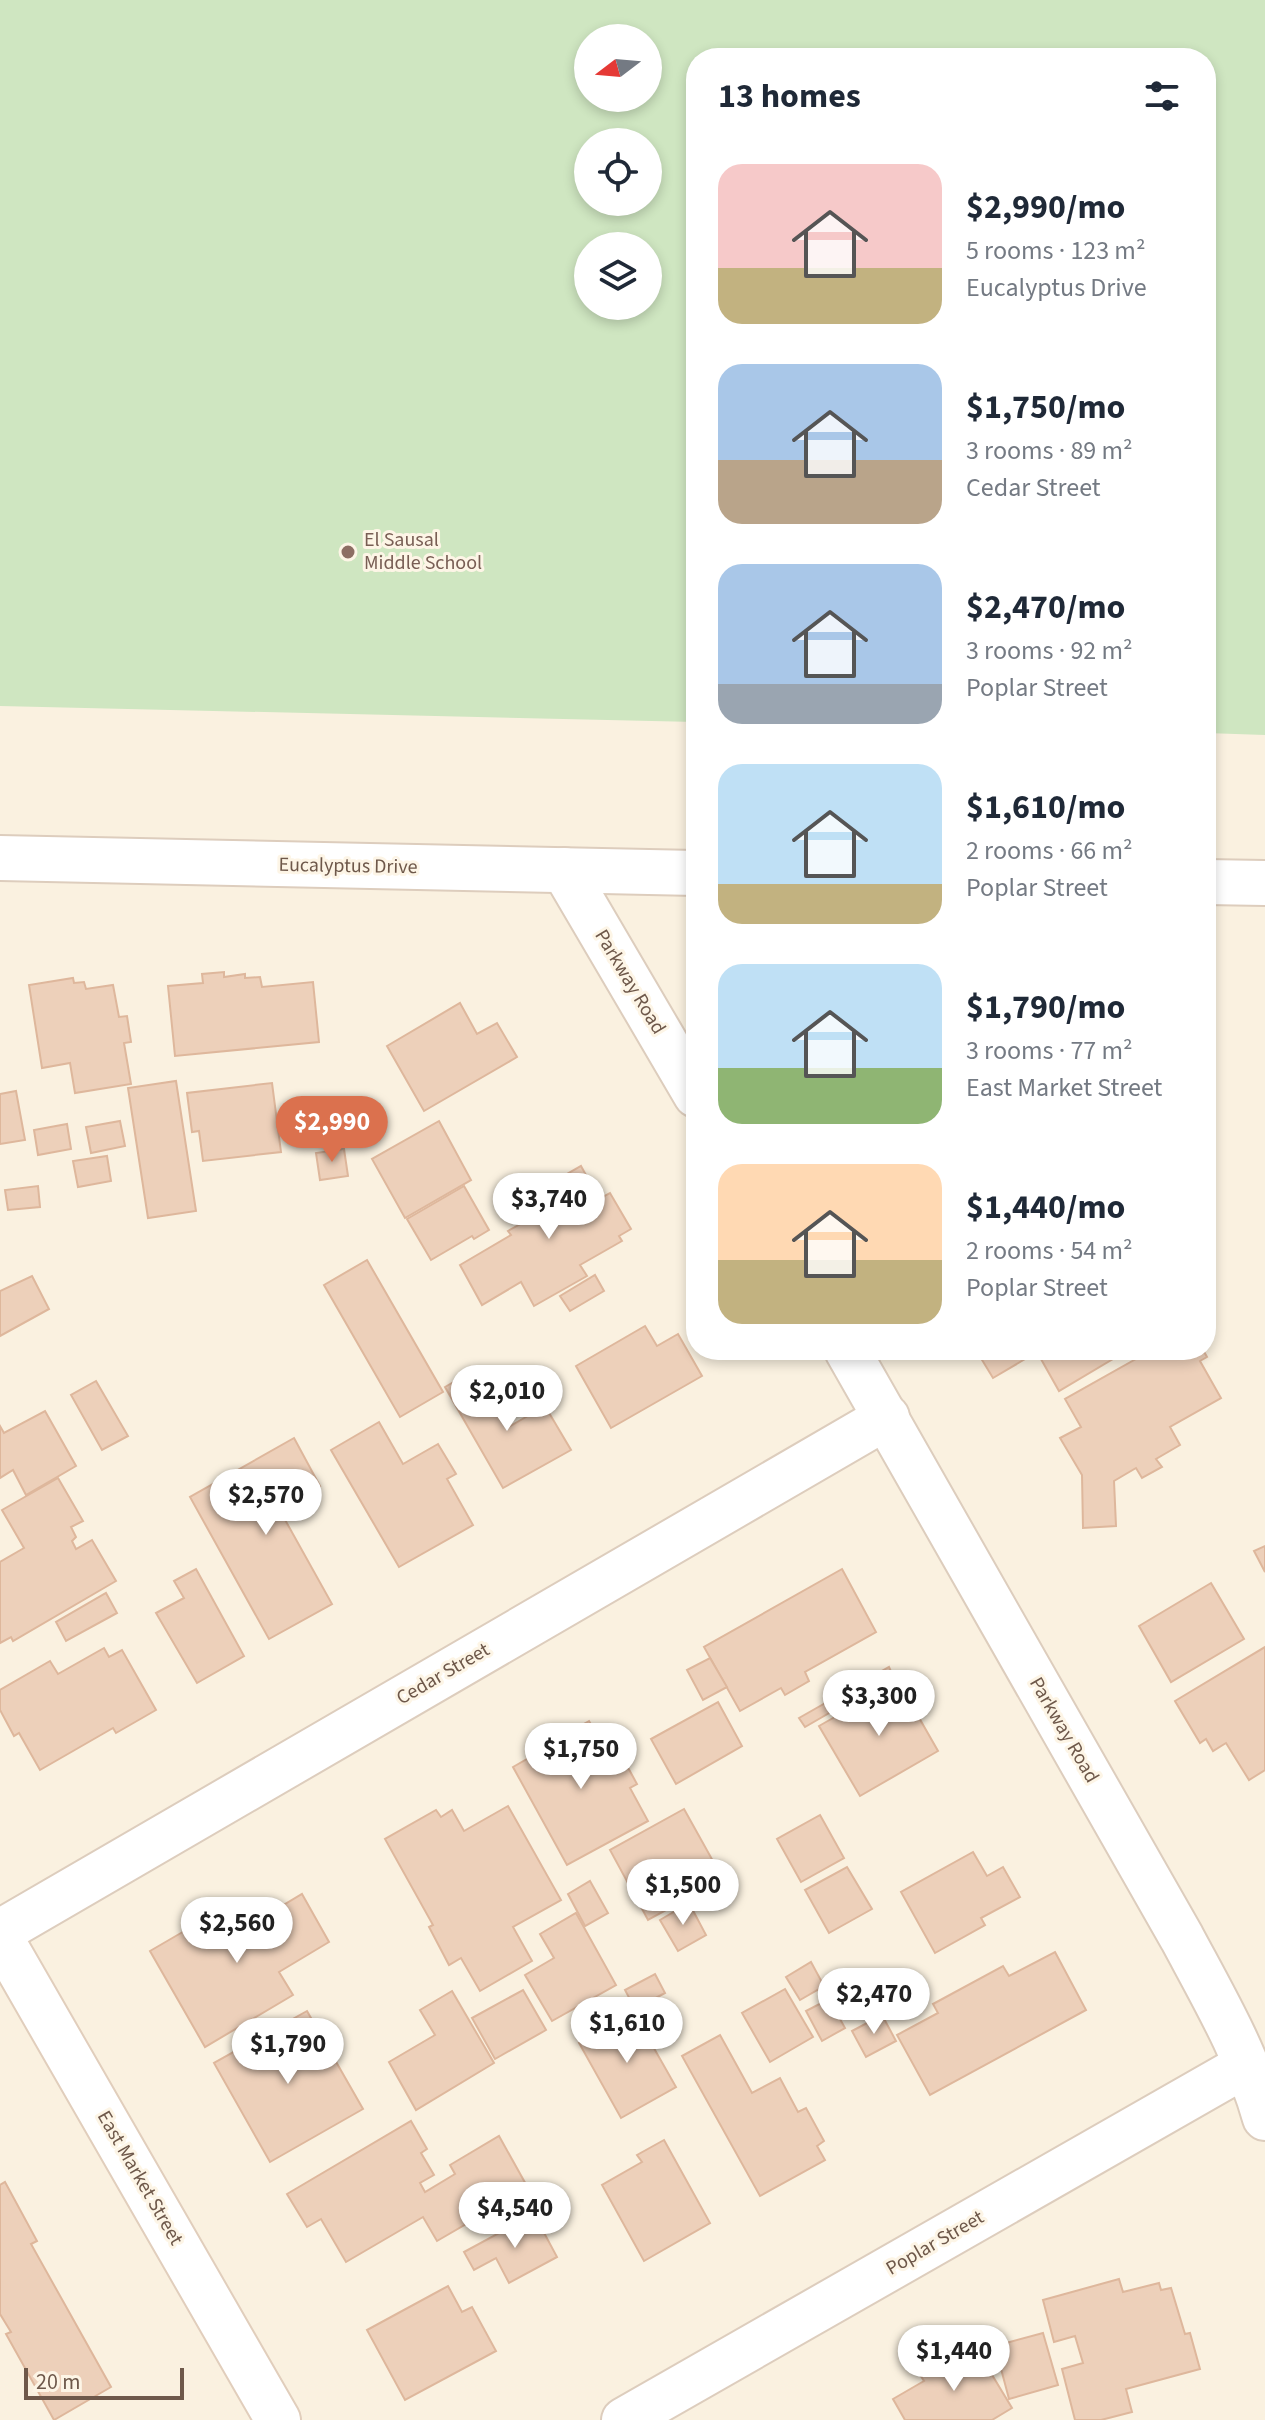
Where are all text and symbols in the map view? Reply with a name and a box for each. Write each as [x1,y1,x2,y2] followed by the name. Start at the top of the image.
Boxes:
[574,24,662,112] north arrow
[574,24,662,320] map controls
[718,72,861,121] text: 13 homes
[1140,74,1184,118] icon: filters
[574,128,662,216] button: locate
[966,183,1126,232] text: $2,990/mo
[782,196,878,292] icon: home
[574,232,662,320] button: layers
[966,232,1145,269] text: 5 rooms · 123 m²
[966,269,1147,306] text: Eucalyptus Drive
[966,383,1126,432] text: $1,750/mo
[782,396,878,492] icon: home
[966,432,1133,469] text: 3 rooms · 89 m²
[966,469,1101,506] text: Cedar Street
[364,526,482,577] place label: El Sausal Middle School
[339,543,357,561] marker: El Sausal Middle School
[966,583,1126,632] text: $2,470/mo
[782,596,878,692] icon: home
[966,632,1133,669] text: 3 rooms · 92 m²
[966,669,1108,706] text: Poplar Street
[966,783,1126,832] text: $1,610/mo
[782,796,878,892] icon: home
[966,832,1133,869] text: 2 rooms · 66 m²
[278,851,418,881] street label: Eucalyptus Drive
[966,869,1108,906] text: Poplar Street
[588,924,672,1040] street label: Parkway Road
[966,983,1126,1032] text: $1,790/mo
[782,996,878,1092] icon: home
[966,1032,1133,1069] text: 3 rooms · 77 m²
[966,1069,1162,1106] text: East Market Street
[267,1096,397,1164] pin: $2,990
[294,1103,370,1140] text: $2,990
[484,1173,614,1241] pin: $3,740
[511,1180,587,1217] text: $3,740
[966,1183,1126,1232] text: $1,440/mo
[782,1196,878,1292] icon: home
[966,1232,1133,1269] text: 2 rooms · 54 m²
[966,1269,1108,1306] text: Poplar Street
[442,1365,572,1433] pin: $2,010
[469,1372,545,1409] text: $2,010
[201,1469,331,1537] pin: $2,570
[228,1476,304,1513] text: $2,570
[391,1636,495,1712] street label: Cedar Street
[814,1670,944,1738] pin: $3,300
[1022,1672,1106,1788] street label: Parkway Road
[841,1677,917,1714] text: $3,300
[516,1723,646,1791] pin: $1,750
[543,1730,619,1767] text: $1,750
[618,1859,748,1927] pin: $1,500
[645,1866,721,1903] text: $1,500
[172,1897,302,1965] pin: $2,560
[199,1904,275,1941] text: $2,560
[809,1968,939,2036] pin: $2,470
[836,1975,912,2012] text: $2,470
[562,1997,692,2065] pin: $1,610
[589,2004,665,2041] text: $1,610
[223,2018,353,2086] pin: $1,790
[250,2025,326,2062] text: $1,790
[90,2106,190,2251] street label: East Market Street
[450,2182,580,2250] pin: $4,540
[477,2189,553,2226] text: $4,540
[881,2204,989,2282] street label: Poplar Street
[889,2325,1019,2393] pin: $1,440
[916,2332,992,2369] text: $1,440
[24,2364,184,2400] scale bar
[36,2366,81,2398] text: 20 m

